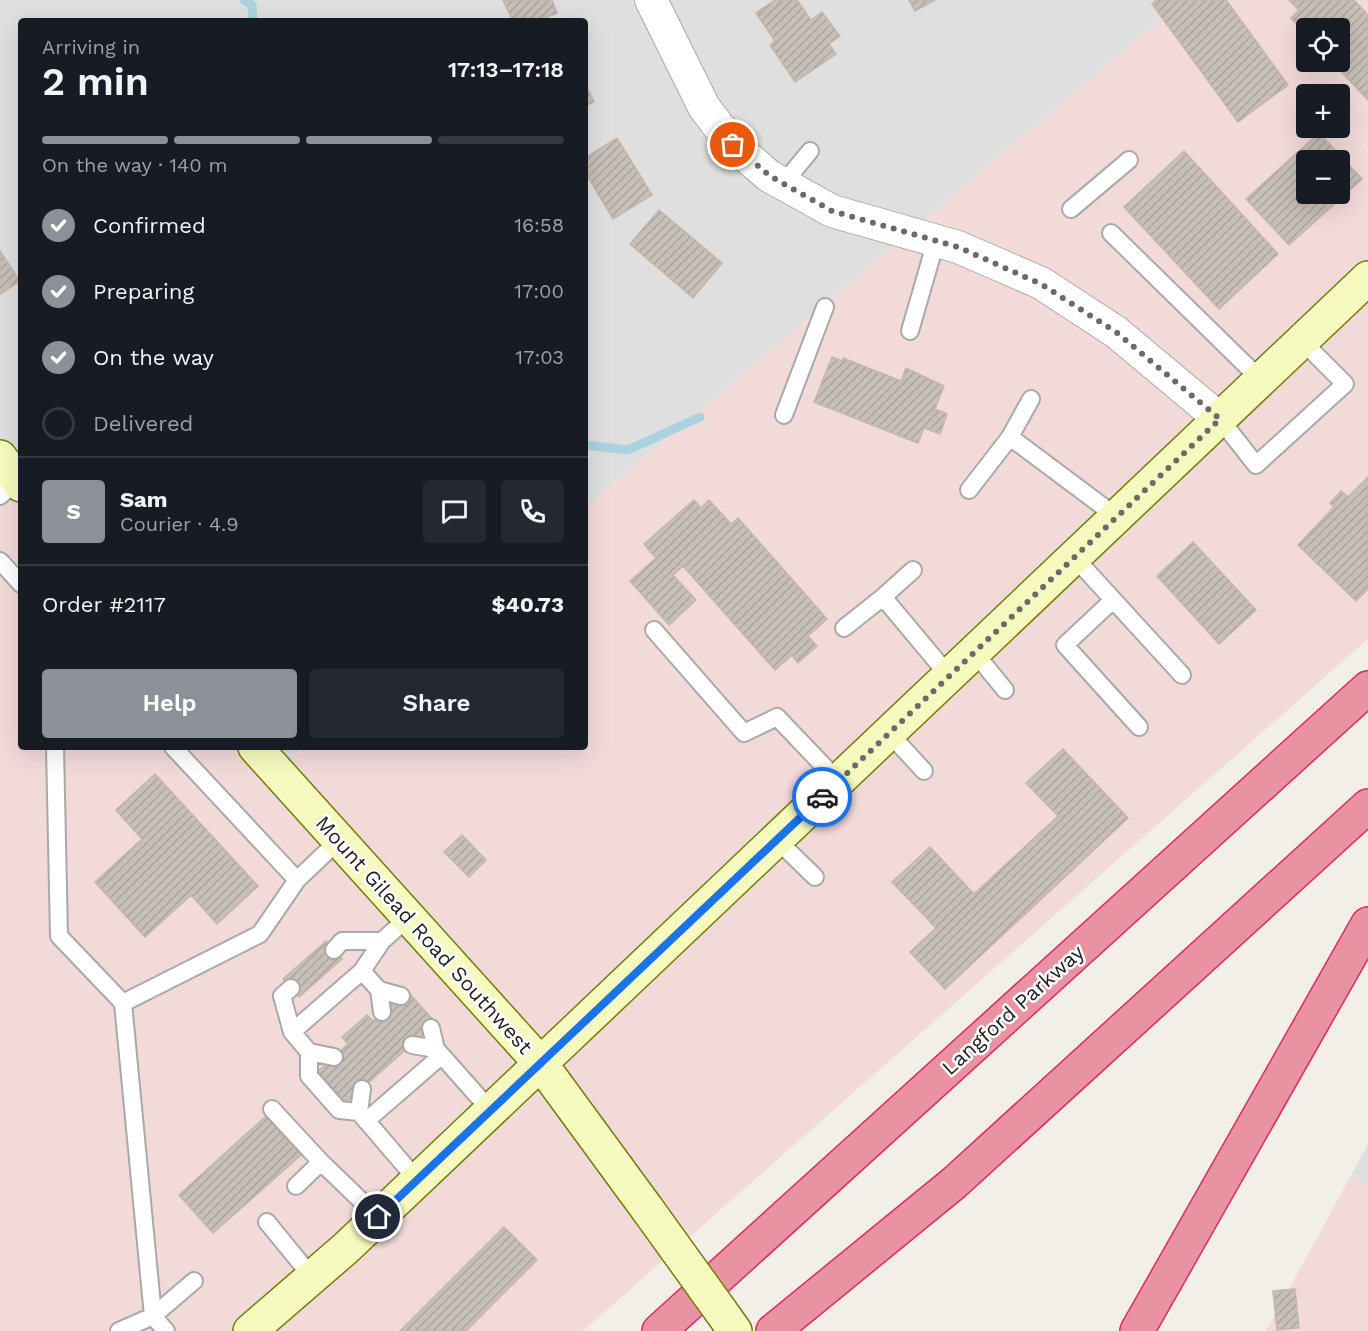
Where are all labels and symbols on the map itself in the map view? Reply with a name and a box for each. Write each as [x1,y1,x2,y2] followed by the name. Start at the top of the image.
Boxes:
[707,119,758,170] pin
[792,767,852,827] courier
[311,810,538,1059] street label: Mount Gilead Road Southwest
[937,939,1089,1080] street label: Langford Parkway
[352,1191,403,1242] pin

